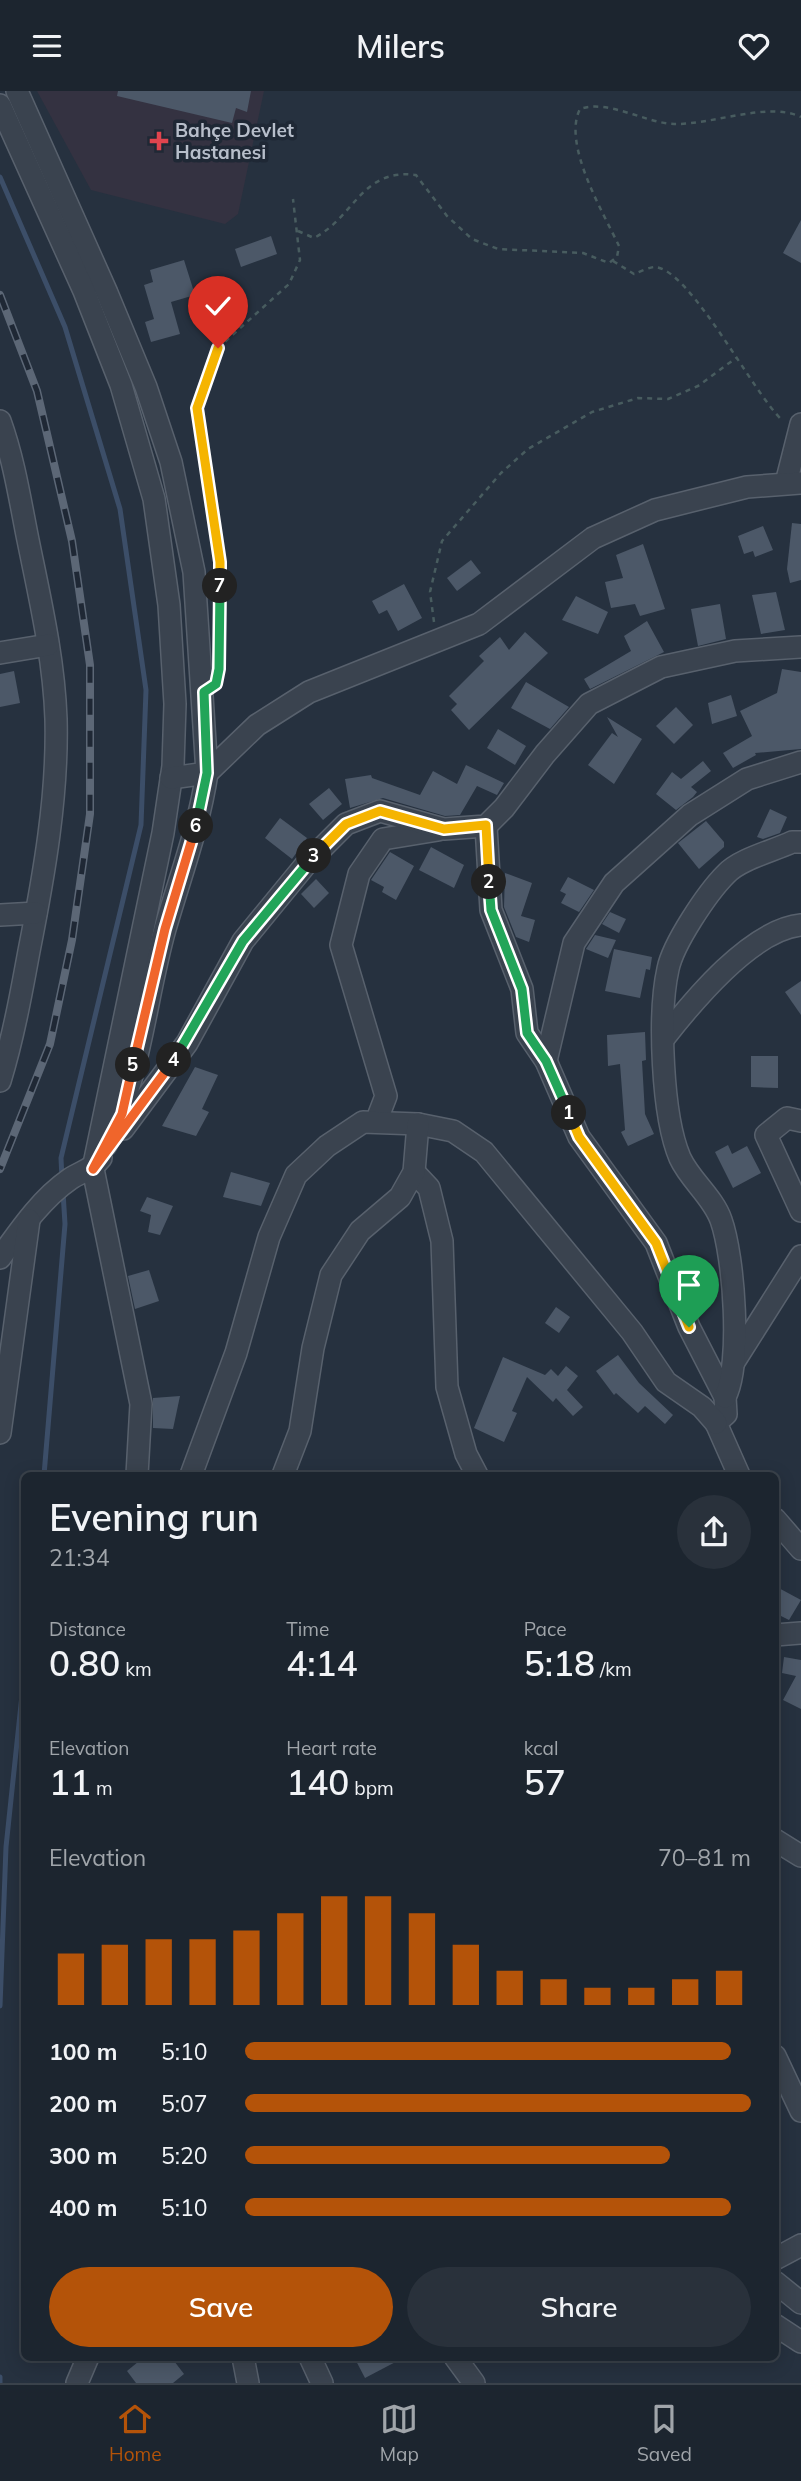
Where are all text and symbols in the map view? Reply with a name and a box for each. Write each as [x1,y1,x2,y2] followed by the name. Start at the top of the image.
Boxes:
[356,26,445,66] text: Milers
[28,27,66,65] icon: menu
[735,27,773,65] icon: heart
[175,118,294,164] place label: Bahçe Devlet Hastanesi
[149,131,169,151] marker: Bahçe Devlet Hastanesi
[188,276,248,348] pin
[199,287,237,325] icon: check
[202,568,238,603] pin: 7
[214,573,225,597] text: 7
[178,809,214,843] pin: 6
[190,813,201,837] text: 6
[296,839,332,873] pin: 3
[308,843,319,867] text: 3
[472,865,506,899] pin: 2
[483,869,494,893] text: 2
[156,1042,192,1077] pin: 4
[116,1047,150,1083] pin: 5
[168,1047,179,1071] text: 4
[127,1052,138,1076] text: 5
[552,1095,586,1131] pin: 1
[563,1100,574,1124] text: 1
[659,1255,719,1327] pin
[670,1266,708,1304] icon: arrive
[49,1493,259,1541] text: Evening run
[677,1495,751,1569] button: share
[49,1543,109,1572] text: 21:34
[49,1617,126,1641] text: Distance
[286,1617,329,1641] text: Time
[524,1617,567,1641] text: Pace
[49,1641,120,1685] text: 0.80
[286,1641,358,1685] text: 4:14
[524,1641,595,1685] text: 5:18
[120,1657,152,1681] text: km
[595,1657,632,1681] text: /km
[49,1736,129,1760] text: Elevation
[286,1736,377,1760] text: Heart rate
[524,1736,558,1760] text: kcal
[49,1760,91,1804] text: 11
[286,1760,349,1804] text: 140
[524,1760,566,1804] text: 57
[91,1776,113,1800] text: m
[349,1776,394,1800] text: bpm
[49,1843,146,1872] text: Elevation
[658,1843,751,1872] text: 70–81 m
[49,2037,117,2066] text: 100 m
[161,2037,208,2066] text: 5:10
[49,2089,117,2118] text: 200 m
[161,2089,208,2118] text: 5:07
[49,2141,117,2170] text: 300 m
[161,2141,208,2170] text: 5:20
[49,2193,117,2222] text: 400 m
[161,2193,208,2222] text: 5:10
[49,2267,393,2347] button: Save
[407,2267,751,2347] button: Share
[109,2400,162,2466] tab: Home
[380,2400,419,2466] tab: Map
[637,2400,692,2466] tab: Saved

